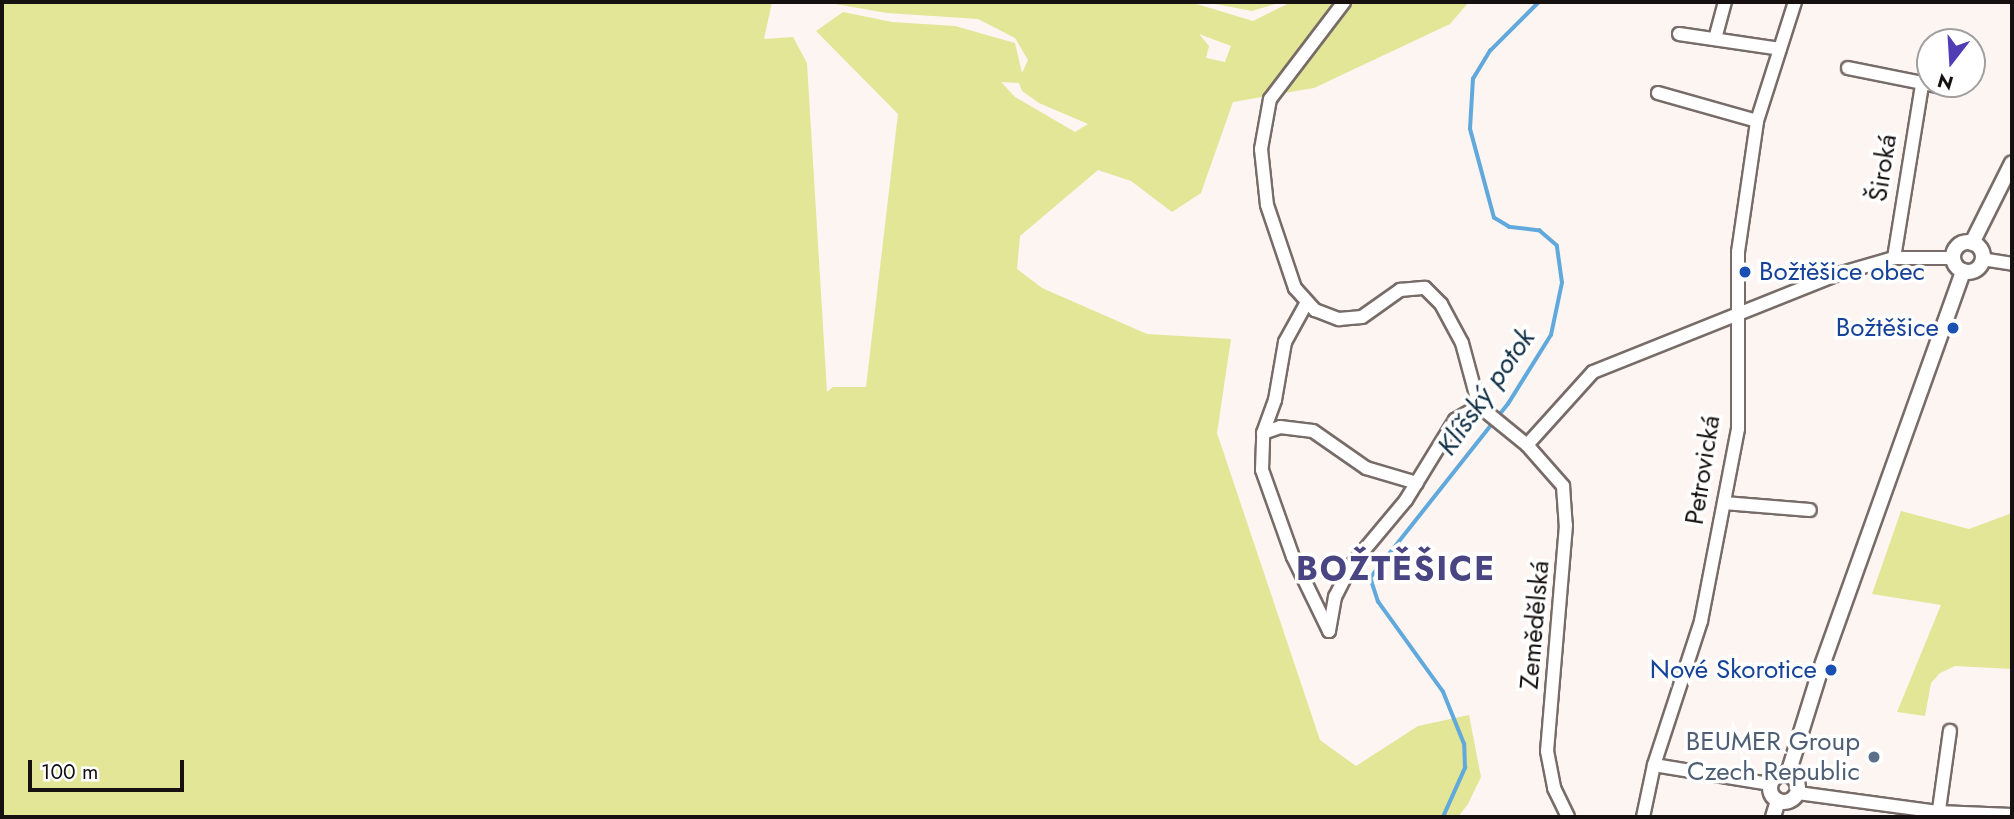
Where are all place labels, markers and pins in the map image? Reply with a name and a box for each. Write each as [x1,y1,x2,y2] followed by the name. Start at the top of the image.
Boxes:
[1759,256,1925,288] place label: Božtěšice obec
[1737,264,1753,280] marker: Božtěšice obec
[1836,312,1939,344] place label: Božtěšice
[1945,320,1961,336] marker: Božtěšice
[1650,654,1817,686] place label: Nové Skorotice
[1823,662,1839,678] marker: Nové Skorotice
[1686,726,1860,788] place label: BEUMER Group Czech Republic
[1866,749,1882,765] marker: BEUMER Group Czech Republic

